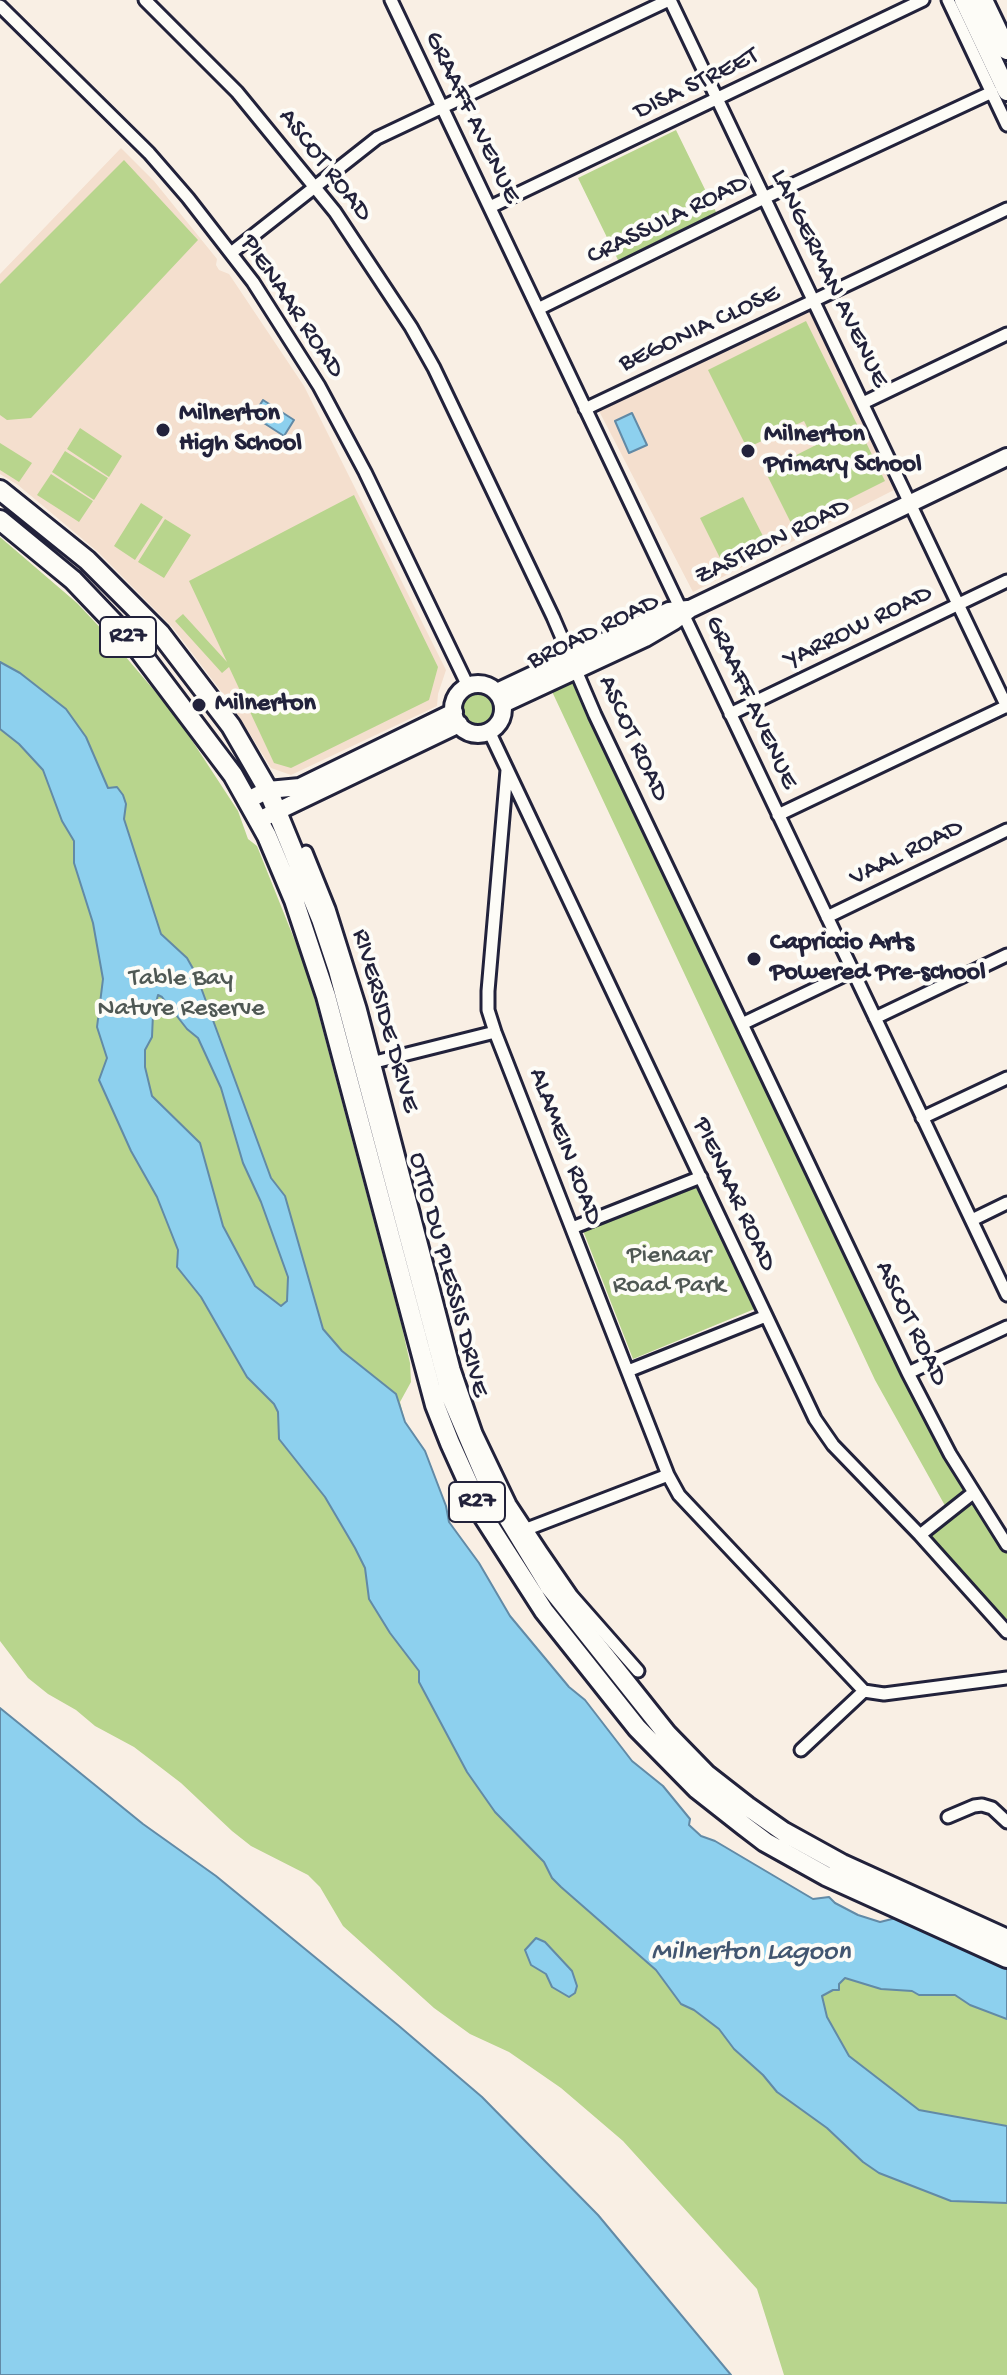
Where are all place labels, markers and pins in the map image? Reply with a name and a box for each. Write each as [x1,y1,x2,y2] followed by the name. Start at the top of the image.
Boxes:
[179,399,302,460] place label: Milnerton High School
[764,420,922,482] place label: Milnerton Primary School
[154,421,172,439] marker: Milnerton High School
[739,442,757,460] marker: Milnerton Primary School
[215,689,316,721] place label: Milnerton
[190,696,208,714] marker: Milnerton
[770,928,986,990] place label: Capriccio Arts Powered Pre-school
[745,950,763,968] marker: Capriccio Arts Powered Pre-school

